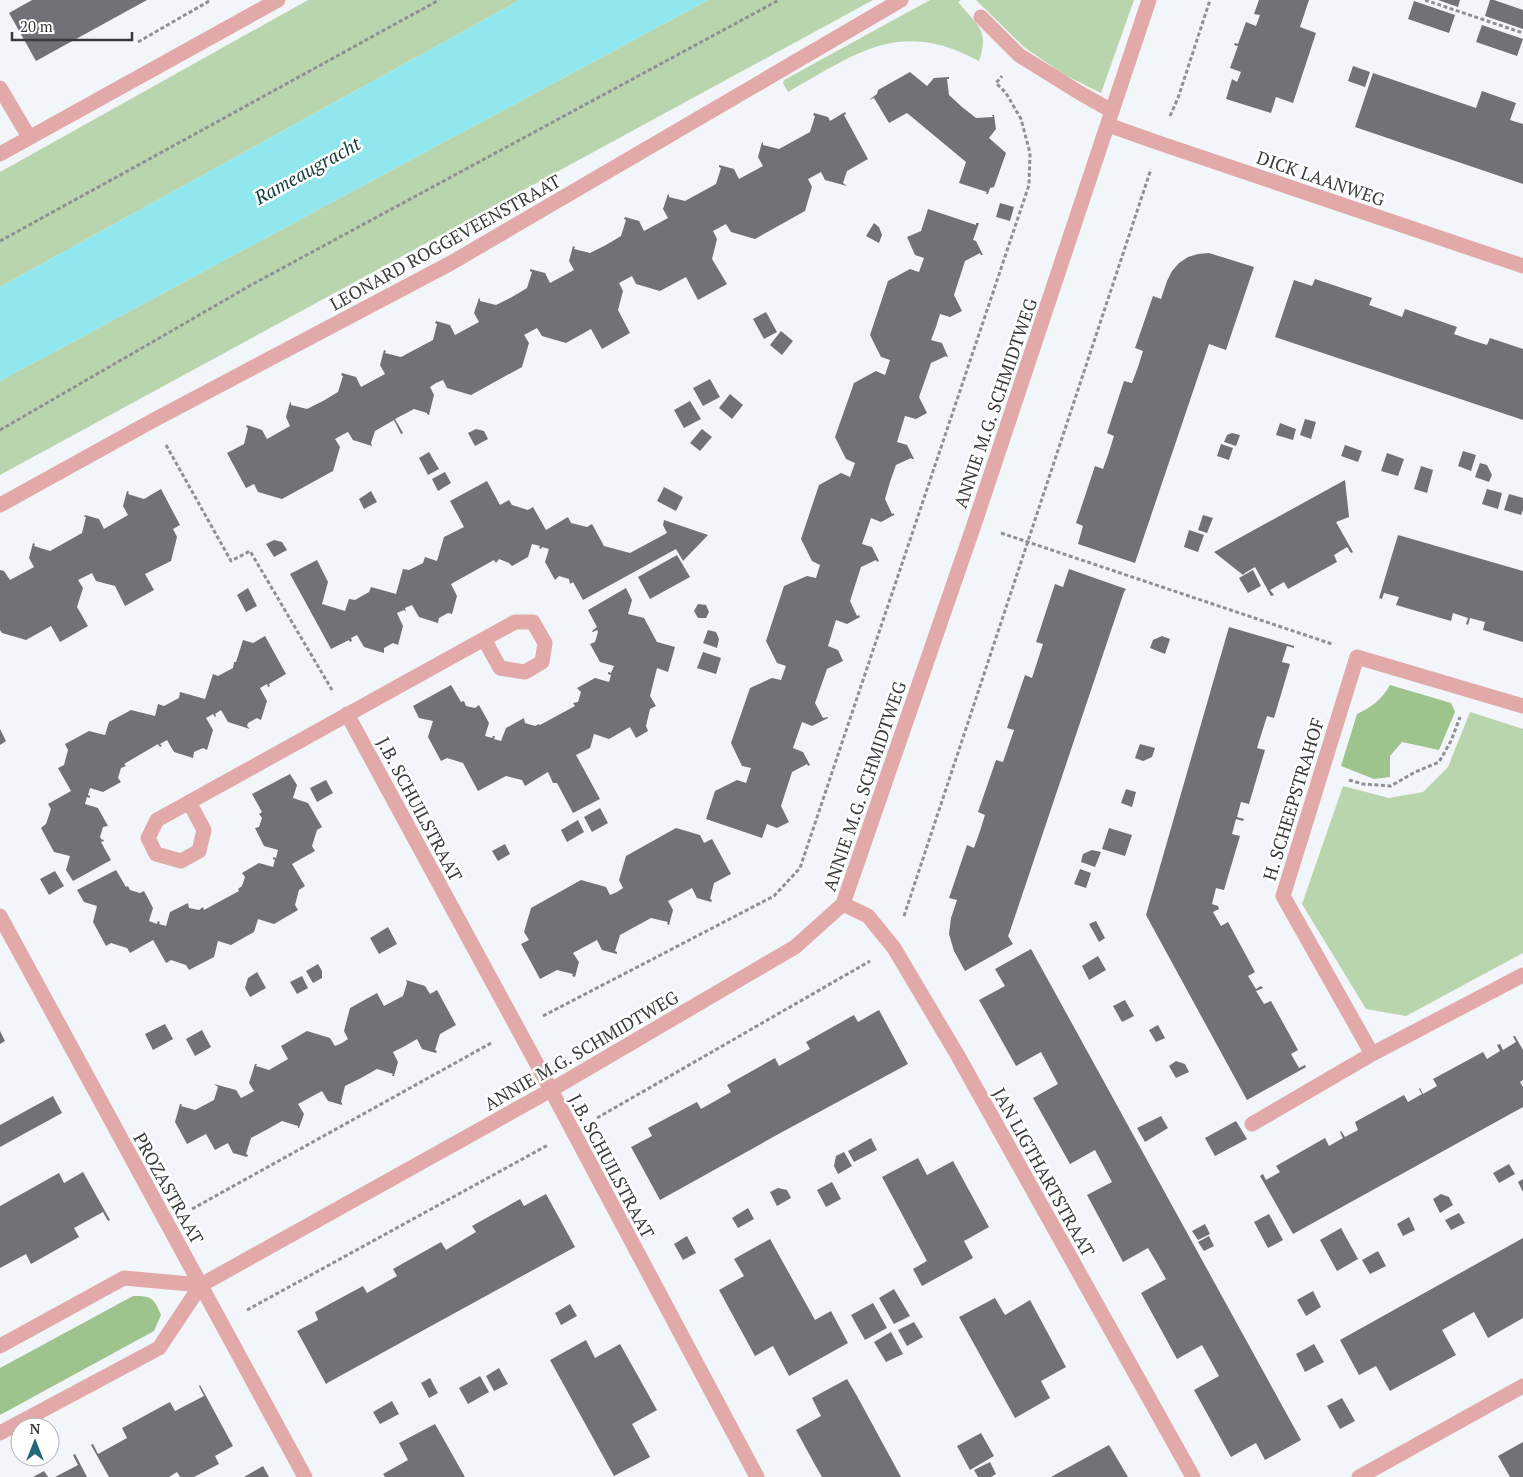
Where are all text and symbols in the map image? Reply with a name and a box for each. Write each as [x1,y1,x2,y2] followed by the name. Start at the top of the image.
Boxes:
[12,10,132,42] scale bar
[20,16,53,36] text: 20 m
[249,130,365,210] water label: Rameaugracht
[1254,145,1389,211] street label: DICK LAANWEG
[325,168,565,316] street label: LEONARD ROGGEVEENSTRAAT
[948,294,1042,511] street label: ANNIE M.G. SCHMIDTWEG
[817,677,911,894] street label: ANNIE M.G. SCHMIDTWEG
[1257,715,1329,883] street label: H. SCHEEPSTRAHOF
[372,733,468,885] street label: J.B. SCHUILSTRAAT
[480,984,683,1116] street label: ANNIE M.G. SCHMIDTWEG
[988,1083,1100,1261] street label: JAN LIGTHARTSTRAAT
[564,1090,660,1242] street label: J.B. SCHUILSTRAAT
[128,1128,210,1248] street label: PROZASTRAAT
[10,1417,60,1467] north arrow
[30,1419,41,1438] text: N

